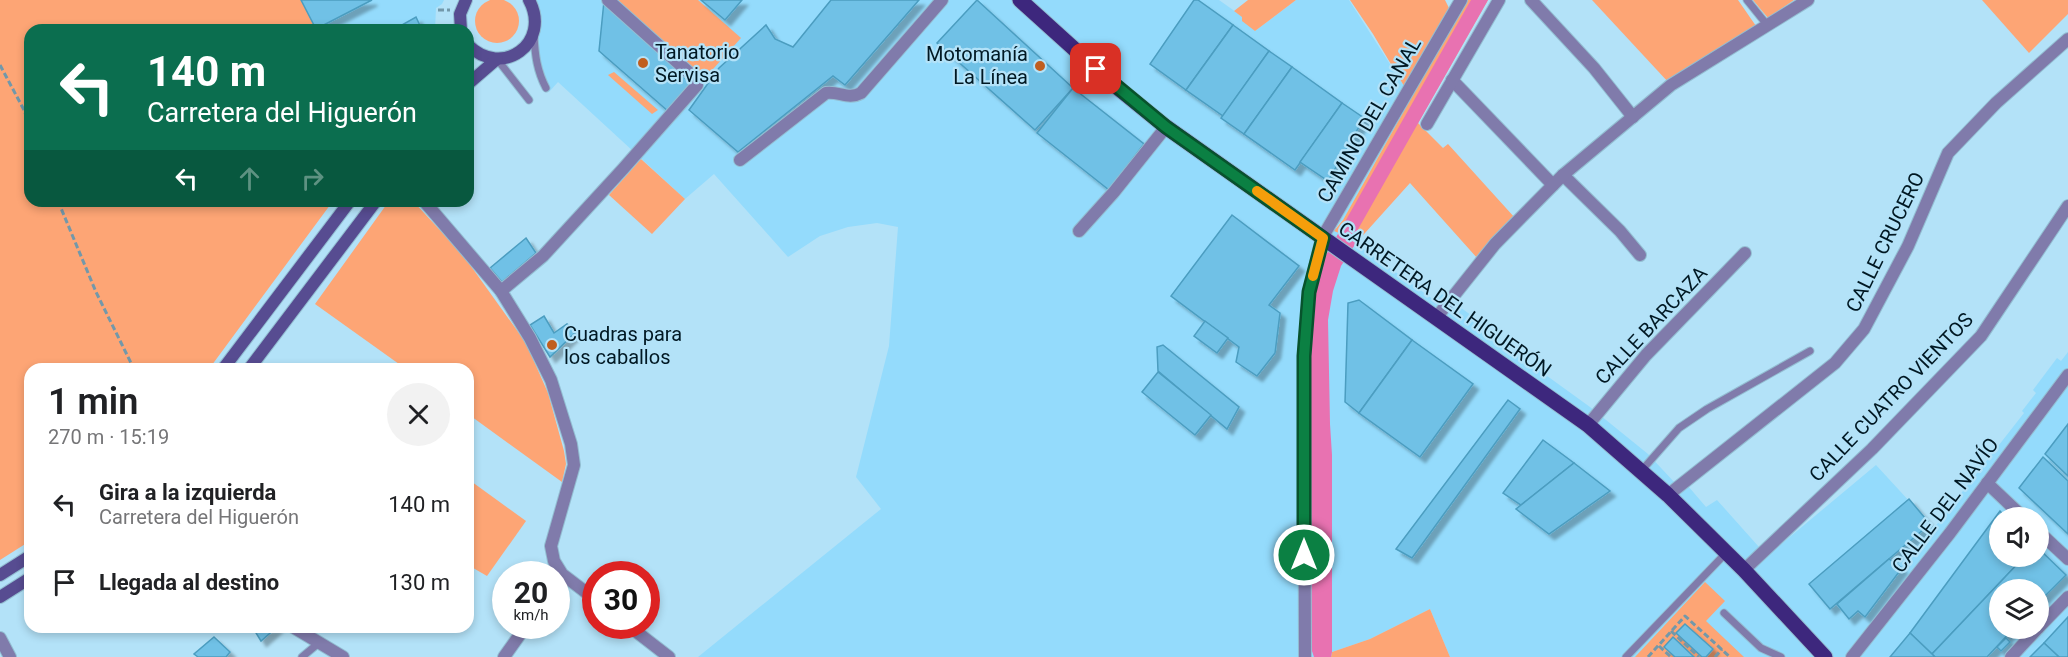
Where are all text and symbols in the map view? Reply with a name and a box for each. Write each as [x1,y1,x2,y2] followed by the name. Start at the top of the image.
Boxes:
[1312,33,1426,207] street label: CAMINO DEL CANAL
[655,40,739,87] place label: Tanatorio Servisa
[926,42,1028,89] place label: Motomanía La Línea
[1070,43,1121,94] pin
[147,47,266,96] text: 140 m
[48,48,126,126] icon: left
[1079,52,1112,85] icon: arrive
[636,56,650,70] marker: Tanatorio Servisa
[1033,59,1047,73] marker: Motomanía La Línea
[147,97,417,129] text: Carretera del Higuerón
[170,162,203,195] icon: left
[233,162,266,195] icon: ahead
[296,162,329,195] icon: right
[1841,168,1929,316] street label: CALLE CRUCERO
[1334,216,1556,382] street label: CARRETERA DEL HIGUERÓN
[1590,261,1712,389] street label: CALLE BARCAZA
[1804,308,1978,486] street label: CALLE CUATRO VIENTOS
[564,322,682,369] place label: Cuadras para los caballos
[545,338,559,352] marker: Cuadras para los caballos
[48,381,138,423] text: 1 min
[387,383,450,446] button: close
[48,425,169,449] text: 270 m · 15:19
[1886,433,2004,577] street label: CALLE DEL NAVÍO
[99,480,276,505] text: Gira a la izquierda
[48,488,81,521] icon: left
[388,492,450,517] text: 140 m
[99,505,299,529] text: Carretera del Higuerón
[1989,507,2049,639] map controls
[1989,507,2049,567] button: sound
[1272,523,1336,587] position arrow
[582,561,660,639] speed limit sign: 30
[48,566,81,599] icon: arrive
[99,570,279,595] text: Llegada al destino
[388,570,450,595] text: 130 m
[514,575,548,610] text: 20
[1989,579,2049,639] button: layers
[513,606,549,624] text: km/h

